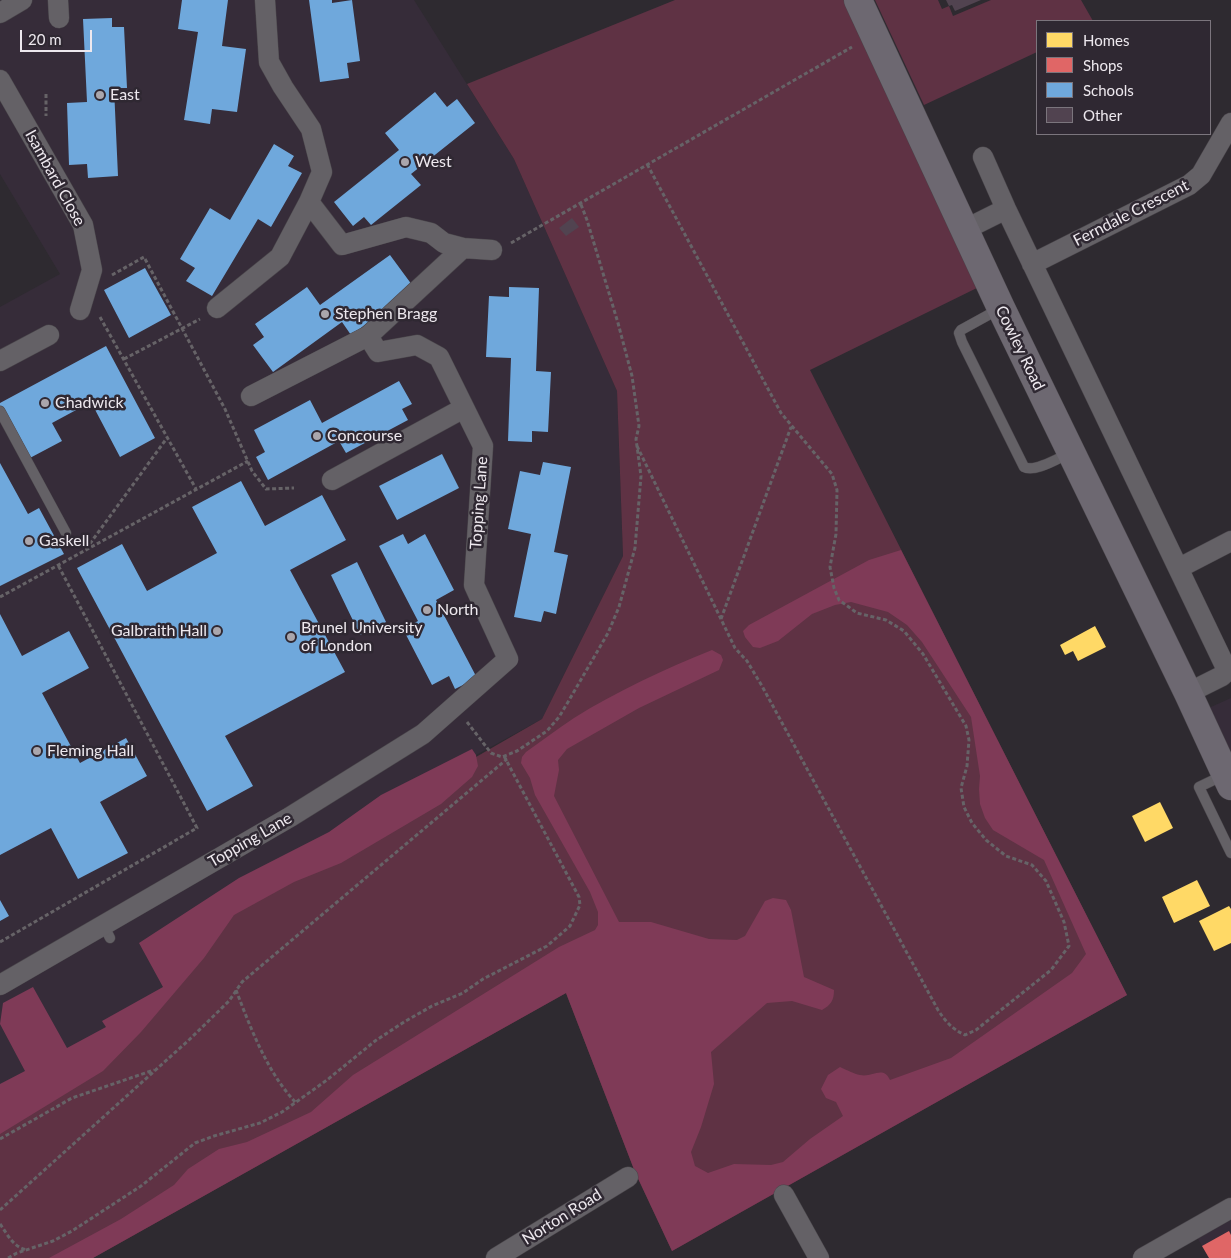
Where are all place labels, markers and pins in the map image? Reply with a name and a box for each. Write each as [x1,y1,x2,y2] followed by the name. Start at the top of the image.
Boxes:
[110,85,140,105] place label: East
[94,89,106,101] marker: East
[415,152,452,172] place label: West
[399,156,411,168] marker: West
[335,304,437,324] place label: Stephen Bragg
[319,308,331,320] marker: Stephen Bragg
[55,393,124,413] place label: Chadwick
[39,397,51,409] marker: Chadwick
[327,426,402,446] place label: Concourse
[311,430,323,442] marker: Concourse
[39,531,89,551] place label: Gaskell
[23,535,35,547] marker: Gaskell
[437,600,479,620] place label: North
[421,604,433,616] marker: North
[301,618,422,656] place label: Brunel University of London
[111,621,207,641] place label: Galbraith Hall
[211,625,223,637] marker: Galbraith Hall
[285,631,297,643] marker: Brunel University of London
[47,741,134,761] place label: Fleming Hall
[31,745,43,757] marker: Fleming Hall

